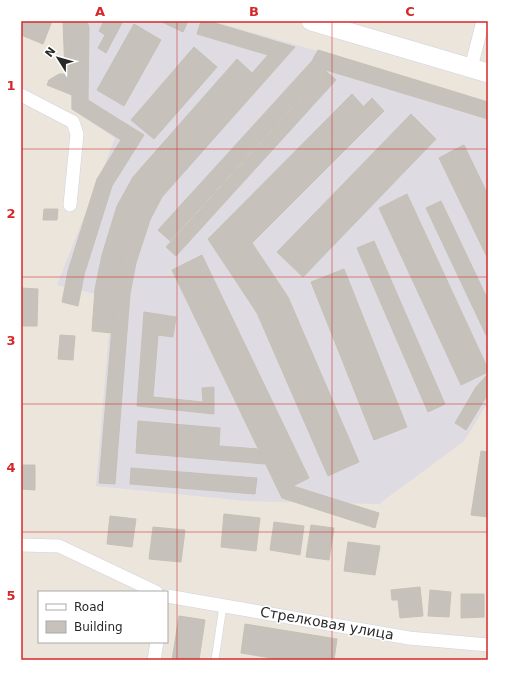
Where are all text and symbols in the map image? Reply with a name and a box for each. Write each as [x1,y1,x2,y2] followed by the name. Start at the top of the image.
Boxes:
[95,4,105,19] text: A
[249,4,259,19] text: B
[405,4,415,19] text: C
[38,38,78,78] north arrow
[42,45,58,60] text: N
[6,78,16,93] text: 1
[6,206,16,221] text: 2
[6,333,16,348] text: 3
[6,460,16,475] text: 4
[6,588,16,603] text: 5
[38,591,168,643] legend
[74,600,104,614] text: Road
[259,603,395,643] street label: Стрелковая улица
[74,620,123,634] text: Building

